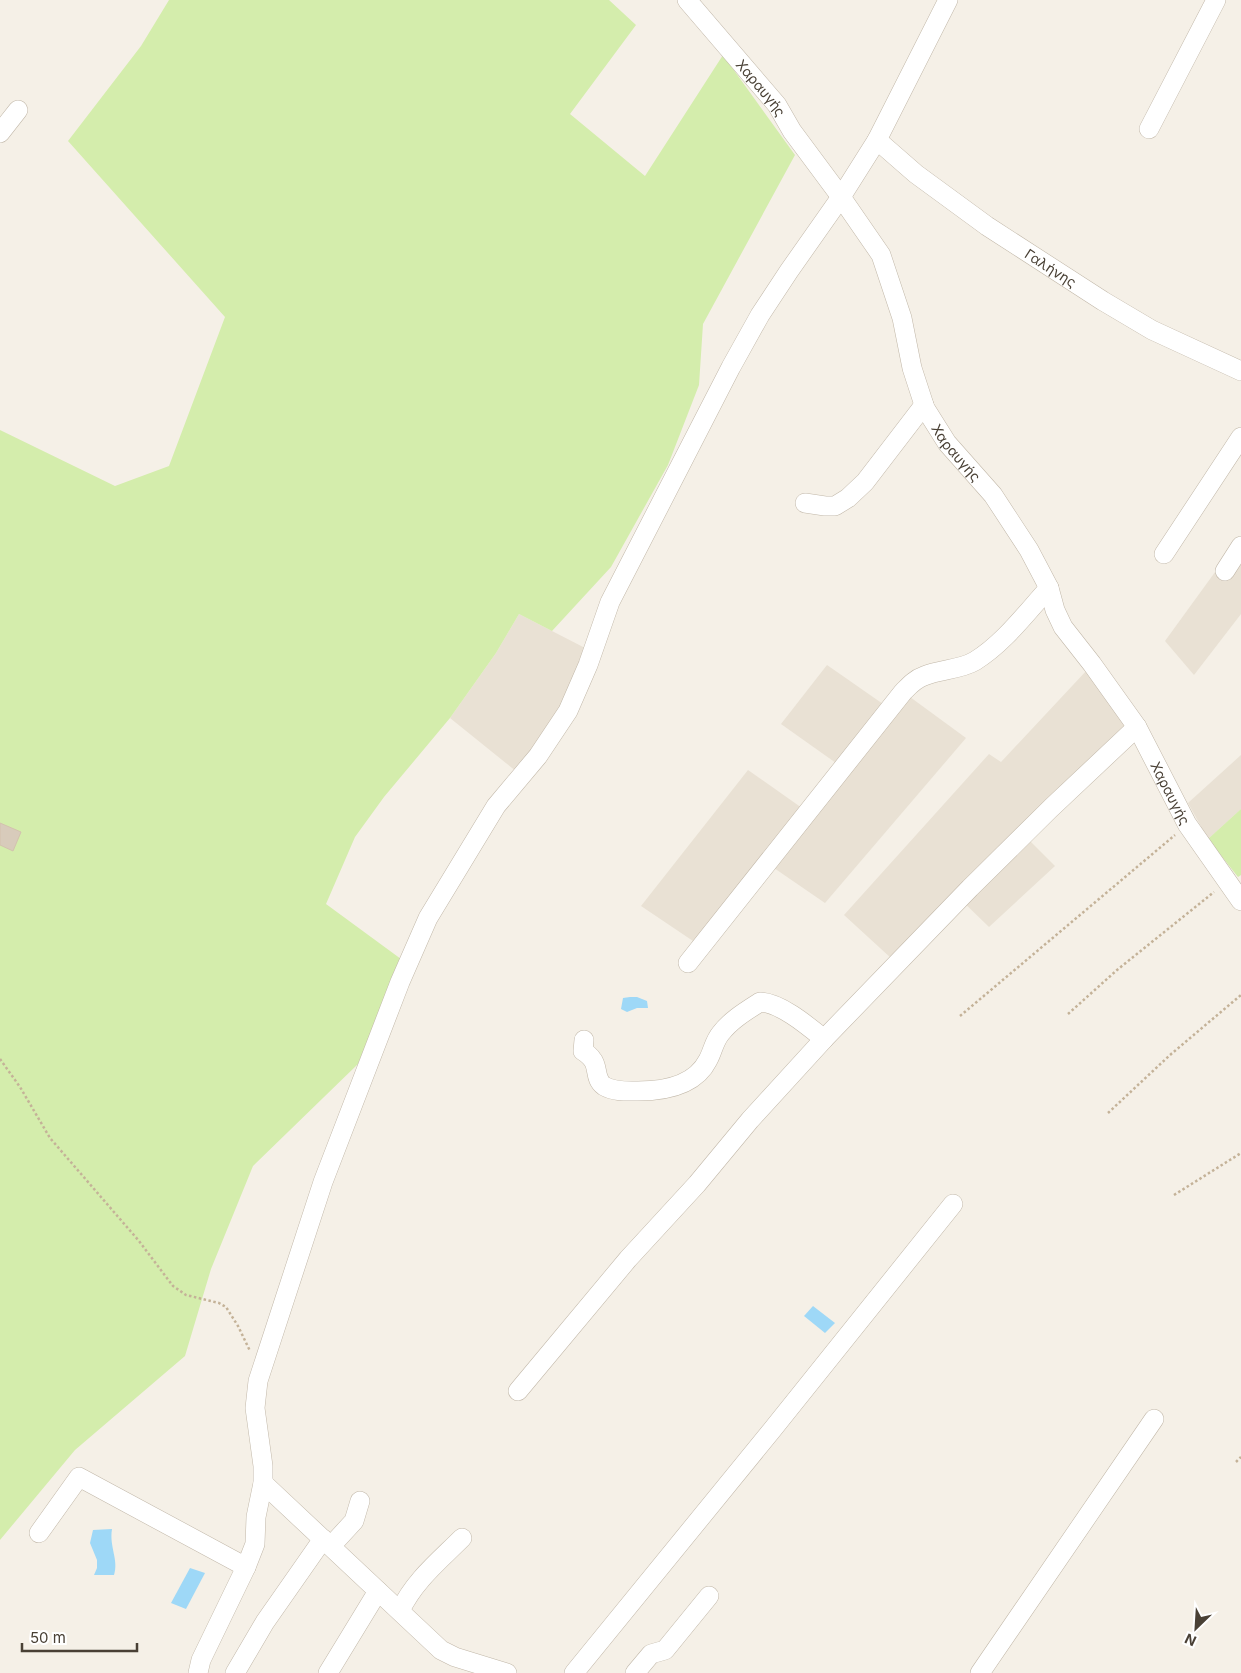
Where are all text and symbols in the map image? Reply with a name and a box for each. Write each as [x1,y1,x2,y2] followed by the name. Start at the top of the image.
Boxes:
[733,56,790,119] street label: Χαραυγής
[1022,245,1080,290] street label: Γαλήνης
[929,421,985,484] street label: Χαραυγής
[1148,758,1194,827] street label: Χαραυγής
[1171,1603,1221,1653] north arrow
[22,1620,138,1652] scale bar
[30,1628,66,1647] text: 50 m
[1182,1630,1199,1650] text: N

